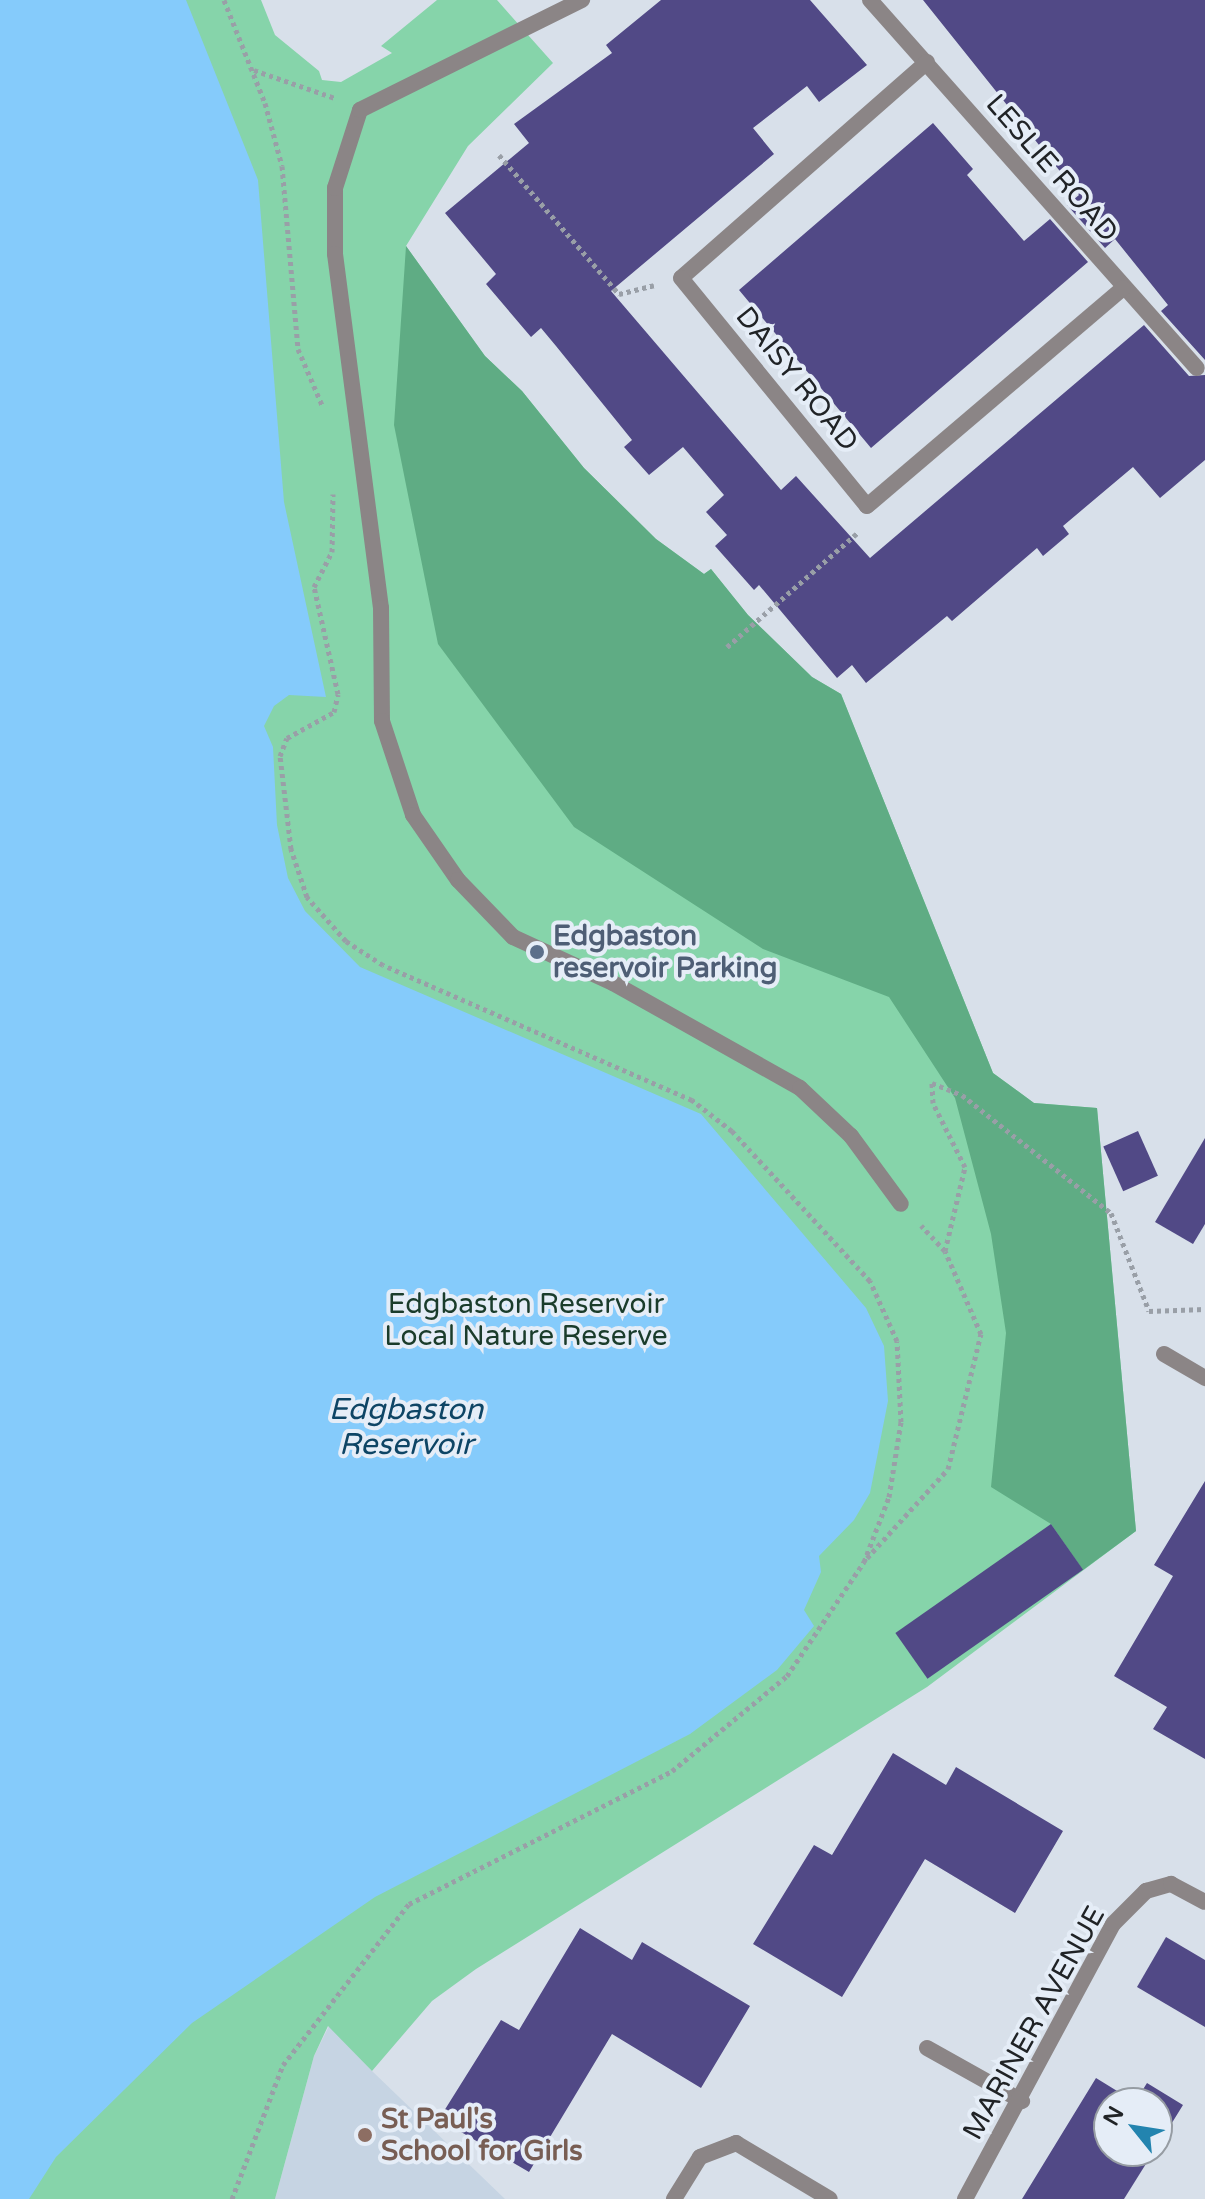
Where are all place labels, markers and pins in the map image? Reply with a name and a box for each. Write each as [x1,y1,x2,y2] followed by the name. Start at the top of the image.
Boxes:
[553,919,777,985] place label: Edgbaston reservoir Parking
[528,943,546,961] marker: Edgbaston reservoir Parking
[381,2102,583,2168] place label: St Paul's School for Girls
[356,2126,374,2144] marker: St Paul's School for Girls

